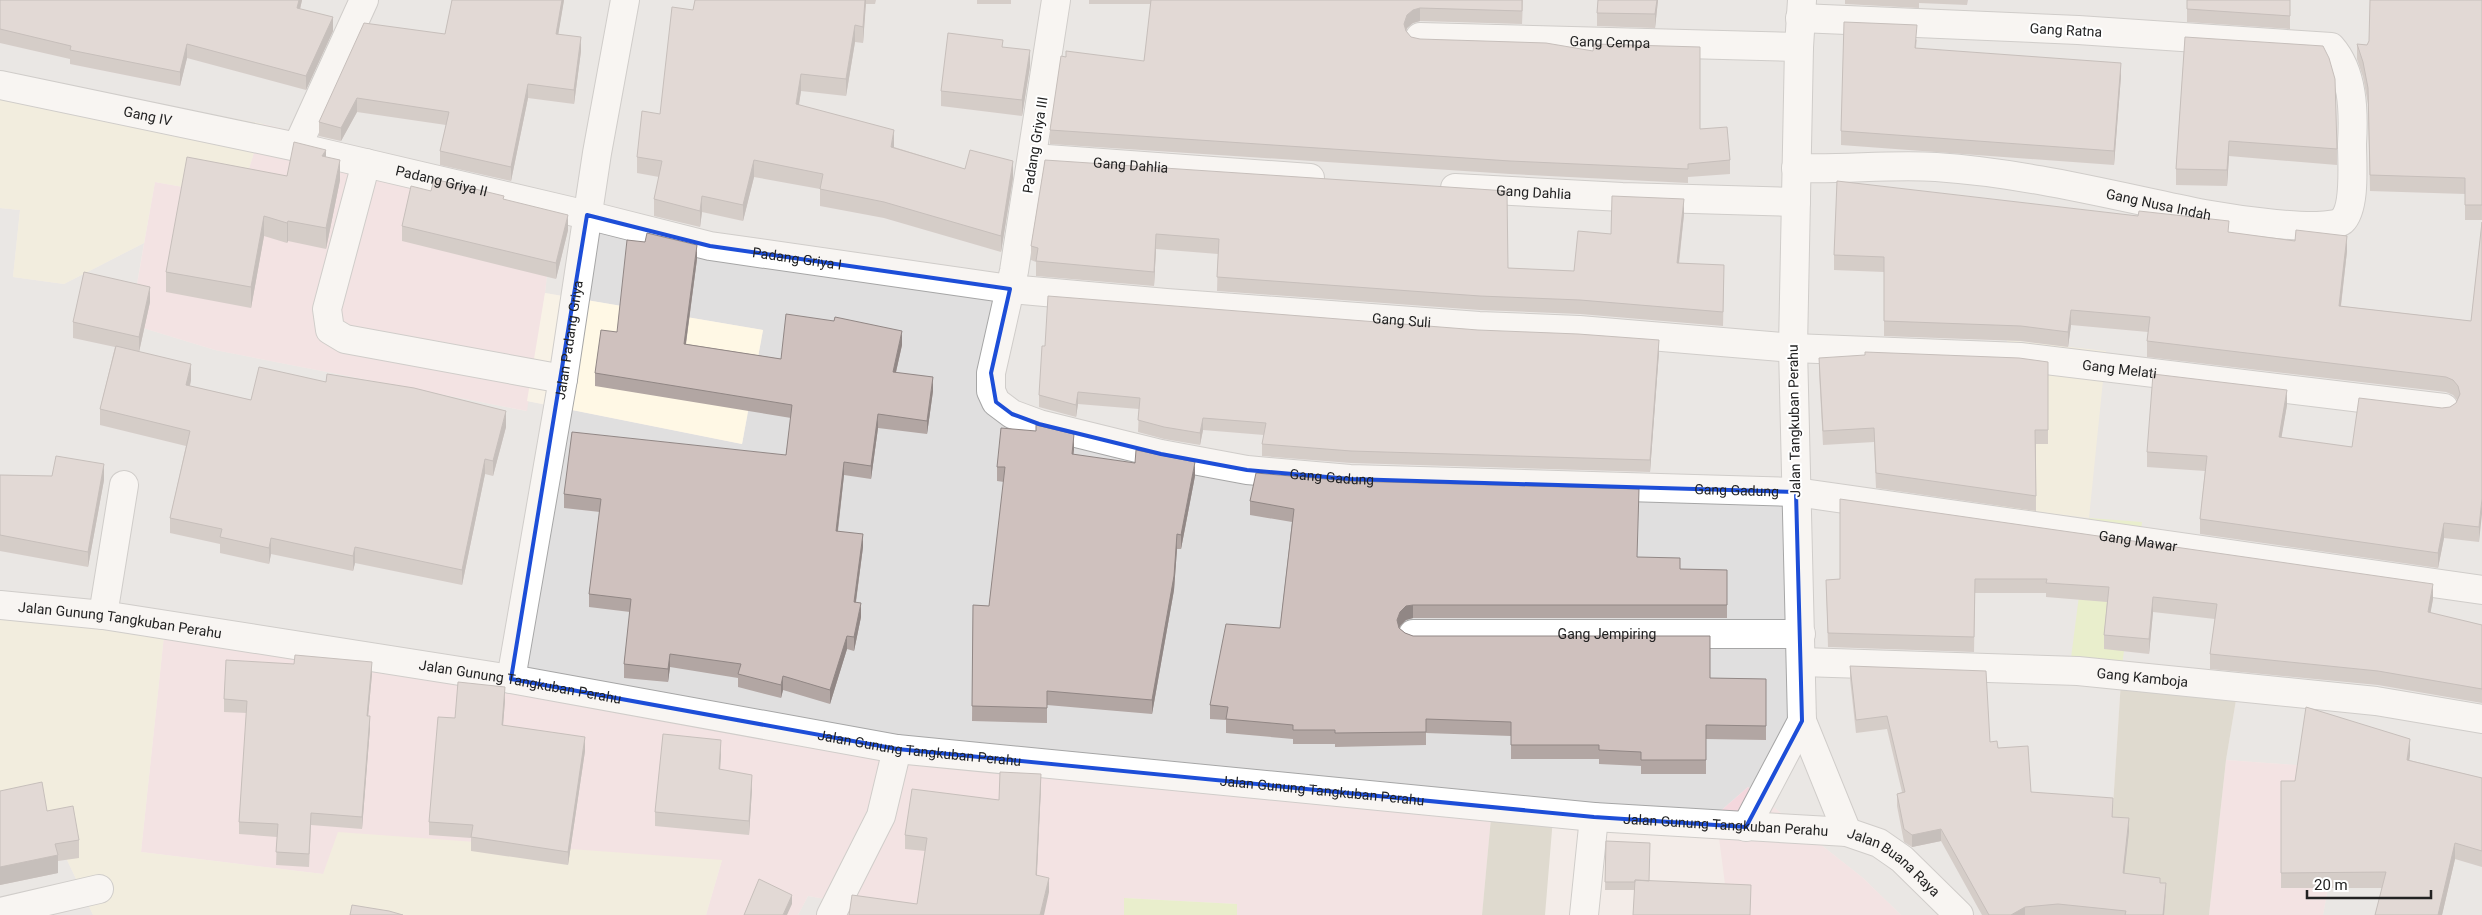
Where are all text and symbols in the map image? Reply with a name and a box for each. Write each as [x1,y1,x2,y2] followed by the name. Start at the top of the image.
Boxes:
[2029,20,2103,40] street label: Gang Ratna
[1569,33,1650,51] street label: Gang Cempa
[1019,96,1051,194] street label: Padang Griya III
[122,103,174,129] street label: Gang IV
[1093,154,1169,176] street label: Gang Dahlia
[394,162,489,199] street label: Padang Griya II
[1496,182,1572,202] street label: Gang Dahlia
[2105,185,2212,223] street label: Gang Nusa Indah
[751,244,843,273] street label: Padang Griya I
[552,279,586,401] street label: Jalan Padang Griya
[1371,310,1432,330] street label: Gang Suli
[1785,344,1803,498] street label: Jalan Tangkuban Perahu
[2081,357,2158,381] street label: Gang Melati
[1289,466,1374,488] street label: Gang Gadung
[1694,481,1779,500] street label: Gang Gadung
[2098,527,2179,554] street label: Gang Mawar
[18,599,223,642] street label: Jalan Gunung Tangkuban Perahu
[1558,626,1656,642] street label: Gang Jempiring
[418,657,623,707] street label: Jalan Gunung Tangkuban Perahu
[2096,665,2189,690] street label: Gang Kamboja
[816,727,1022,769] street label: Jalan Gunung Tangkuban Perahu
[1219,773,1425,808] street label: Jalan Gunung Tangkuban Perahu
[1623,811,1829,839] street label: Jalan Gunung Tangkuban Perahu
[1845,825,1943,900] street label: Jalan Buana Raya
[2307,868,2431,900] scale bar
[2314,876,2348,894] text: 20 m

